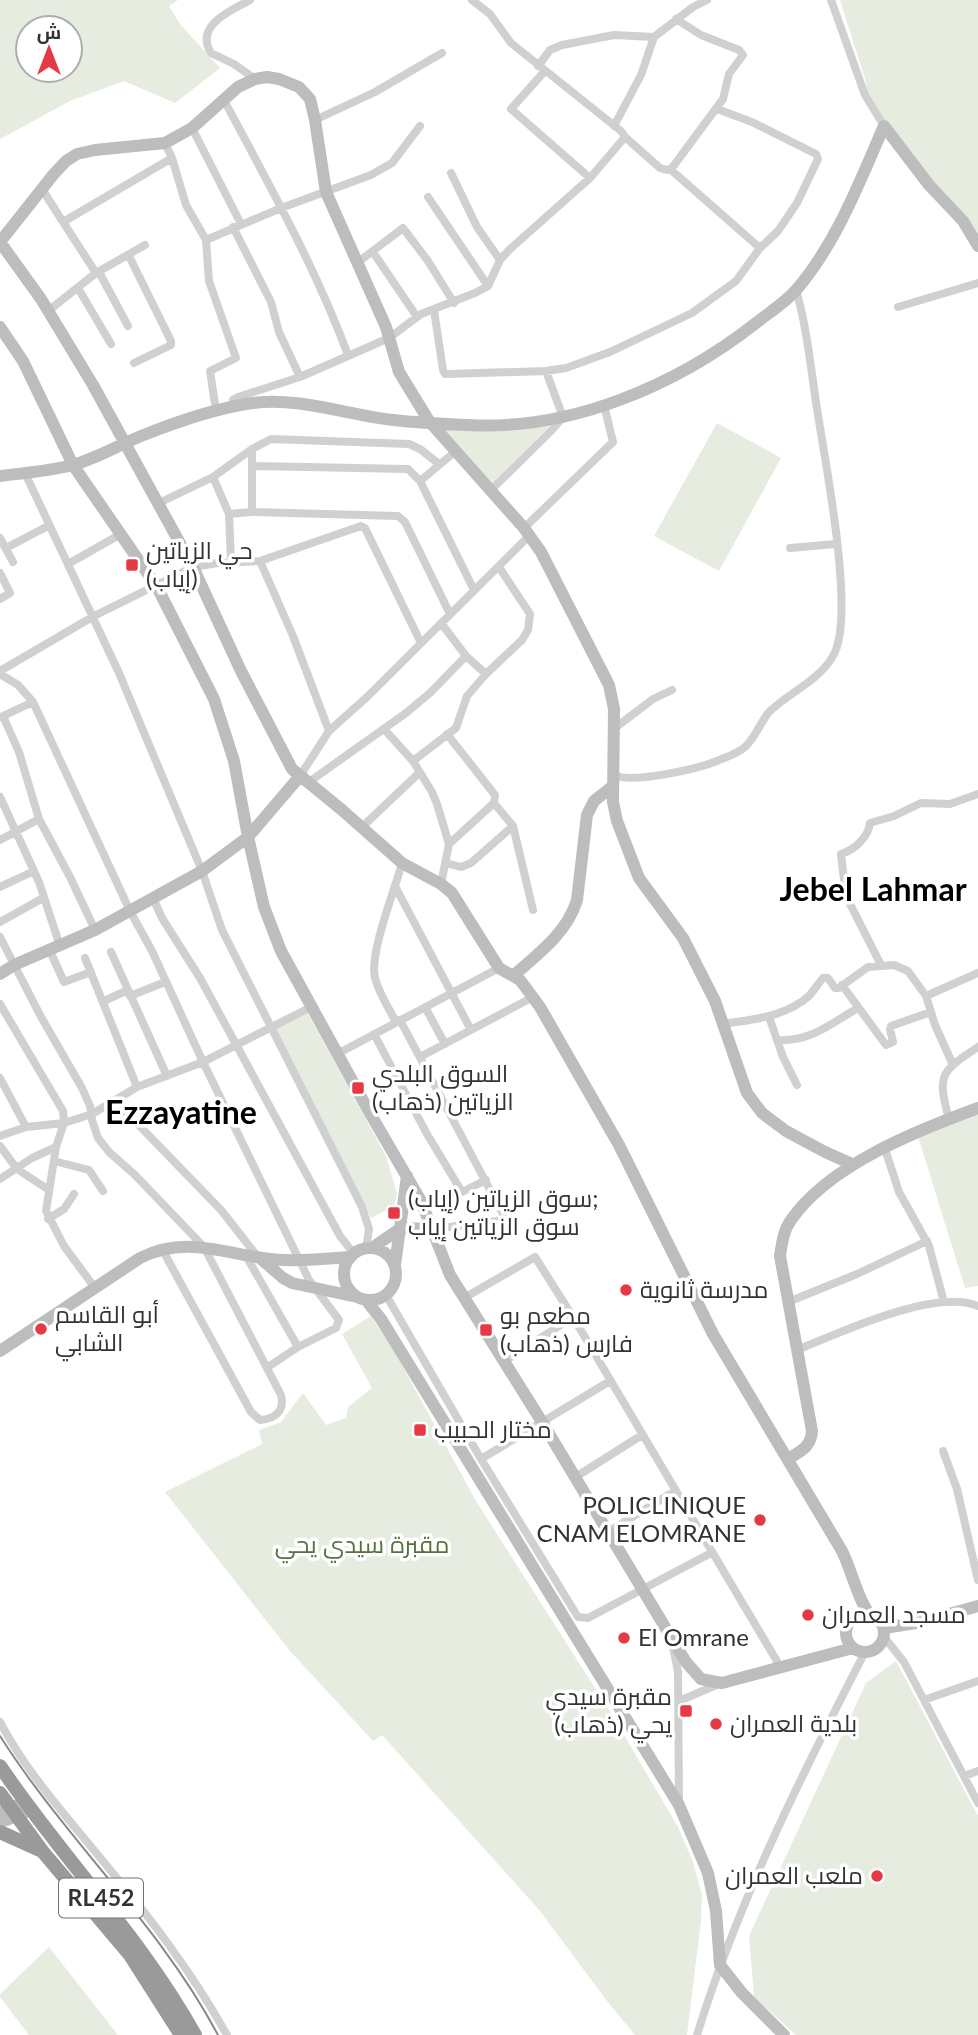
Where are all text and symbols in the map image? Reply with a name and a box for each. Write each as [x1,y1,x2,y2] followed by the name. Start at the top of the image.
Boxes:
[14,14,84,84] north arrow
[37,20,61,44] text: ش
[146,535,253,594] place label: حي الزياتين (إياب)
[124,557,140,573] marker: حي الزياتين (إياب)
[779,869,967,908] district label: Jebel Lahmar
[372,1058,514,1116] place label: السوق البلدي الزياتين (ذهاب)
[350,1080,366,1096] marker: السوق البلدي الزياتين (ذهاب)
[105,1092,257,1131] district label: Ezzayatine
[408,1183,599,1242] place label: سوق الزياتين (إياب); سوق الزياتين إياب
[386,1205,402,1221] marker: سوق الزياتين (إياب); سوق الزياتين إياب
[640,1274,768,1303] place label: مدرسة ثانوية
[618,1282,634,1298] marker: مدرسة ثانوية
[55,1299,159,1362] place label: أبو القاسم الشابي
[500,1300,633,1358] place label: مطعم بو فارس (ذهاب)
[33,1321,49,1337] marker: أبو القاسم الشابي
[478,1322,494,1338] marker: مطعم بو فارس (ذهاب)
[434,1414,552,1443] place label: مختار الحبيب
[412,1422,428,1438] marker: مختار الحبيب
[537,1490,746,1547] place label: POLICLINIQUE CNAM ELOMRANE
[752,1512,768,1528] marker: POLICLINIQUE CNAM ELOMRANE
[275,1529,449,1564] park label: مقبرة سيدي يحي
[822,1599,966,1629] place label: مسجد العمران
[800,1607,816,1623] marker: مسجد العمران
[638,1622,749,1651] place label: El Omrane
[616,1630,632,1646] marker: El Omrane
[546,1681,673,1744] place label: مقبرة سيدي يحي (ذهاب)
[678,1703,694,1719] marker: مقبرة سيدي يحي (ذهاب)
[730,1708,857,1738] place label: بلدية العمران
[708,1716,724,1732] marker: بلدية العمران
[725,1860,863,1890] place label: ملعب العمران
[869,1868,885,1884] marker: ملعب العمران
[59,1879,143,1918] road number: RL452

